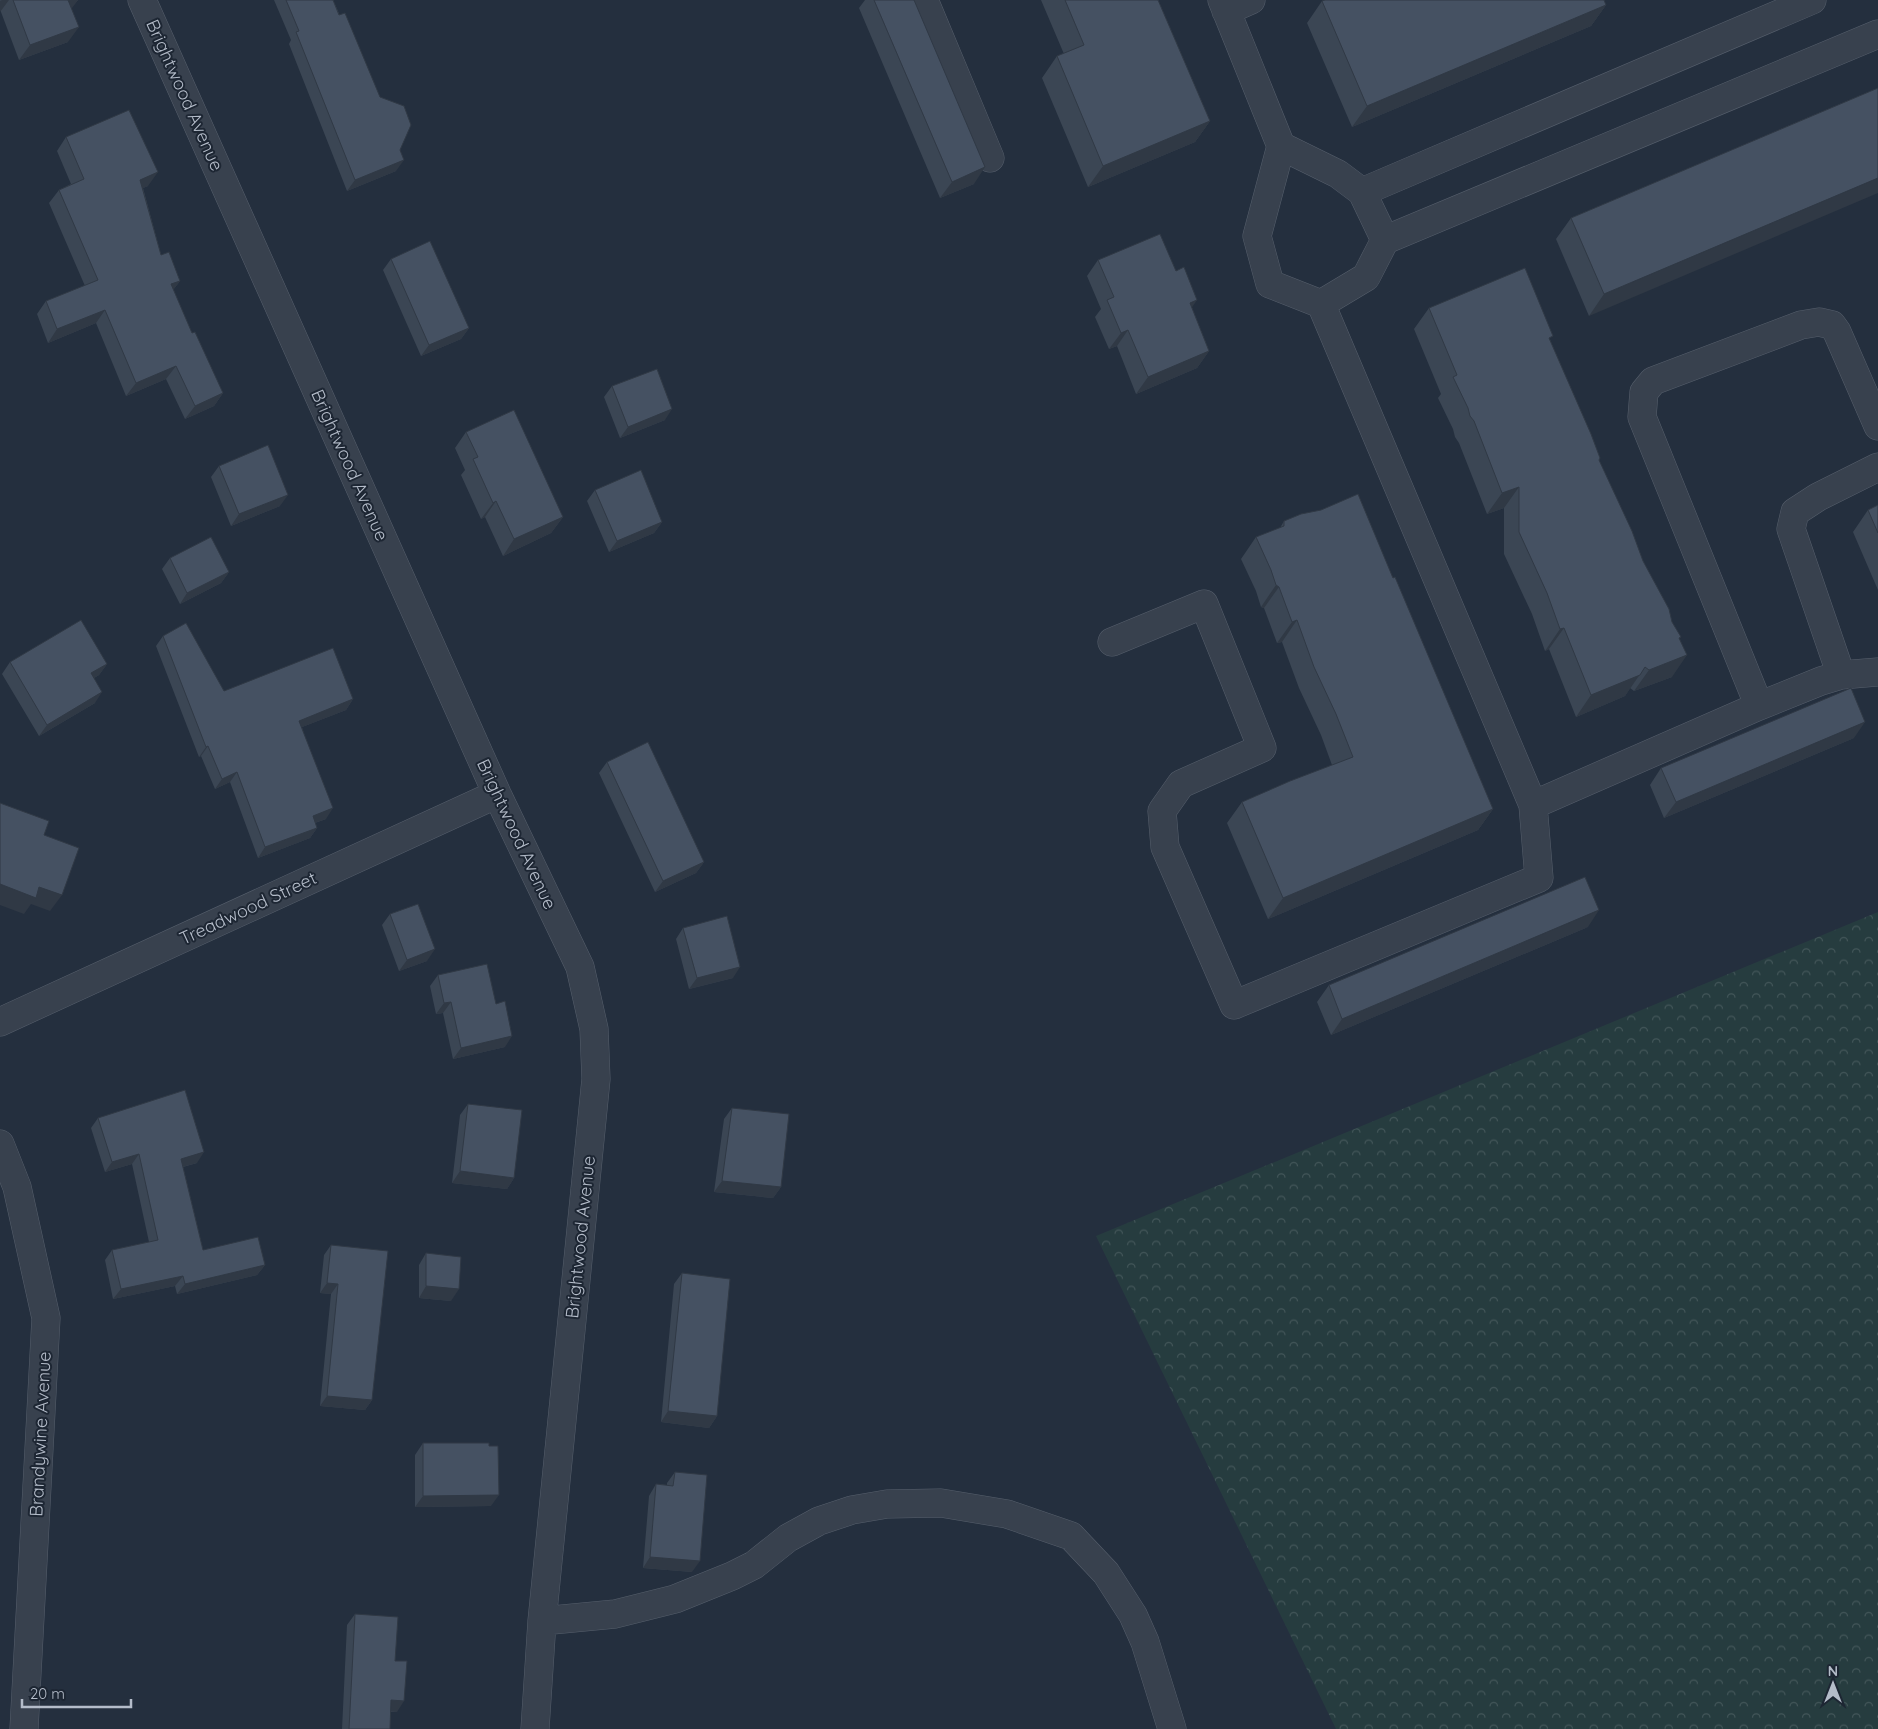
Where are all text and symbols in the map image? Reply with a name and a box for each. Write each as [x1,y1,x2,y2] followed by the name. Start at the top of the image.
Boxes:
[141,16,229,174] street label: Brightwood Avenue
[306,386,394,544] street label: Brightwood Avenue
[472,755,562,913] street label: Brightwood Avenue
[176,866,320,950] street label: Treadwood Street
[560,1155,600,1319] street label: Brightwood Avenue
[24,1351,56,1517] street label: Brandywine Avenue
[1808,1659,1858,1709] north arrow
[1828,1662,1838,1680] text: N
[22,1676,131,1708] scale bar
[30,1684,65,1703] text: 20 m

